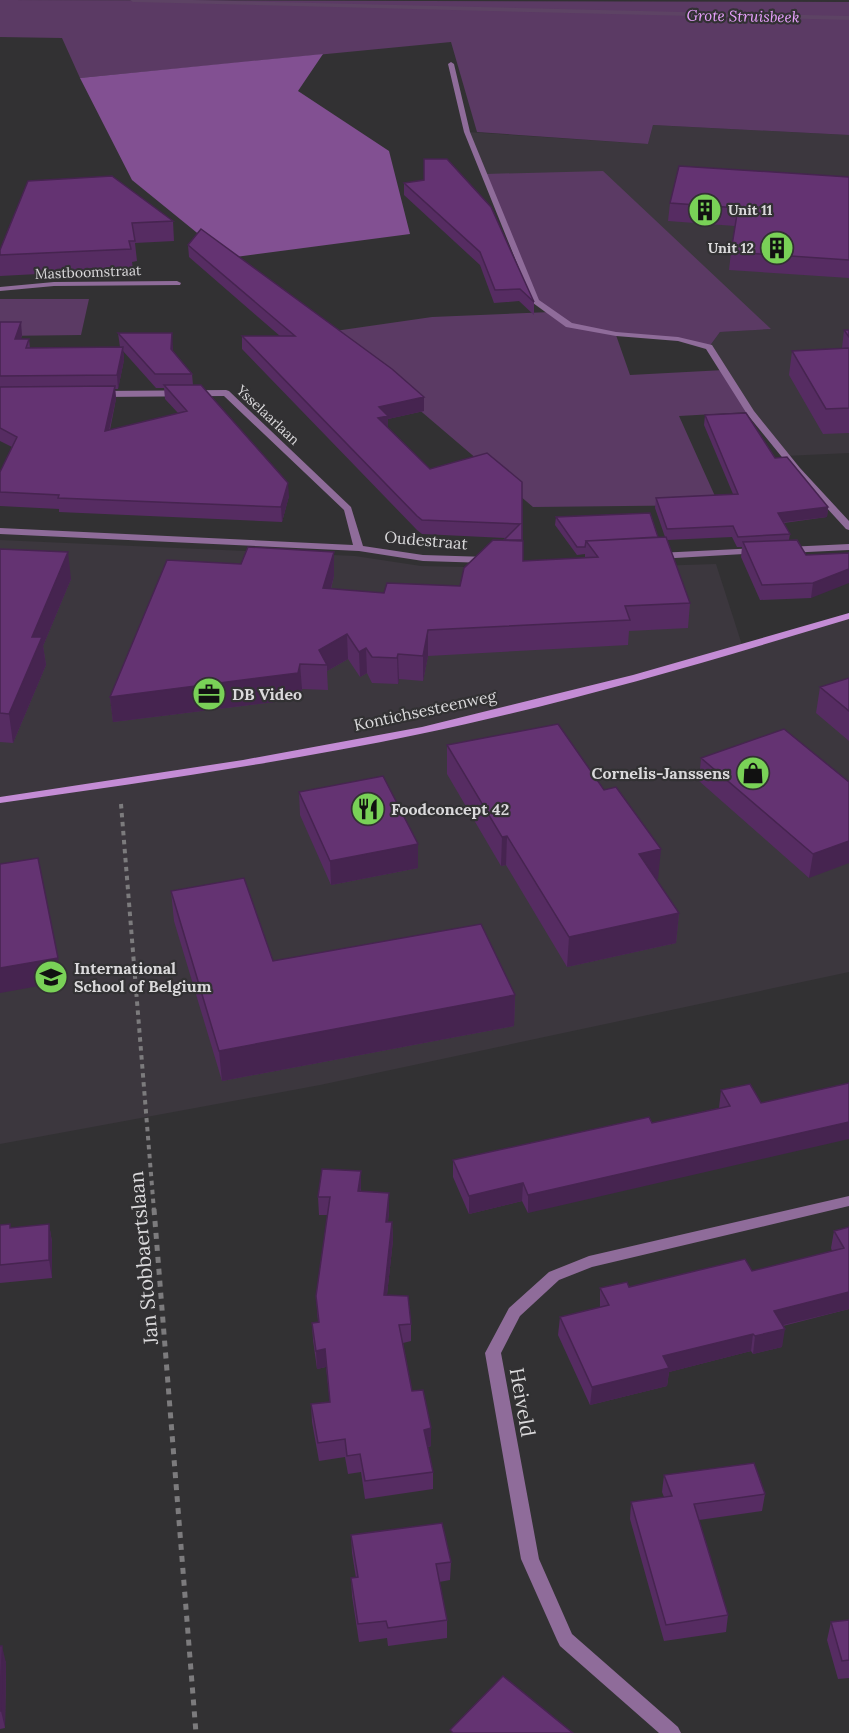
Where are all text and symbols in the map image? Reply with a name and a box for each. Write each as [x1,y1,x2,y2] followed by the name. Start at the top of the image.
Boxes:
[686,6,800,26] water label: Grote Struisbeek
[687,192,723,228] building icon: Unit 11
[728,201,773,219] place label: Unit 11
[759,230,795,266] building icon: Unit 12
[708,239,754,257] place label: Unit 12
[34,261,142,283] street label: Mastboomstraat
[232,381,304,449] street label: Ysselaarlaan
[384,526,469,554] street label: Oudestraat
[191,676,227,712] office icon: DB Video
[232,684,302,704] place label: DB Video
[352,685,499,735] street label: Kontichsesteenweg
[735,755,771,791] shop icon: Cornelis-Janssens
[591,763,730,783] place label: Cornelis-Janssens
[350,791,386,827] restaurant icon: Foodconcept 42
[391,799,509,819] place label: Foodconcept 42
[74,958,212,996] place label: International School of Belgium
[33,959,69,995] school or university icon: International School of Belgium
[123,1170,163,1347] street label: Jan Stobbaertslaan
[505,1365,541,1439] street label: Heiveld

